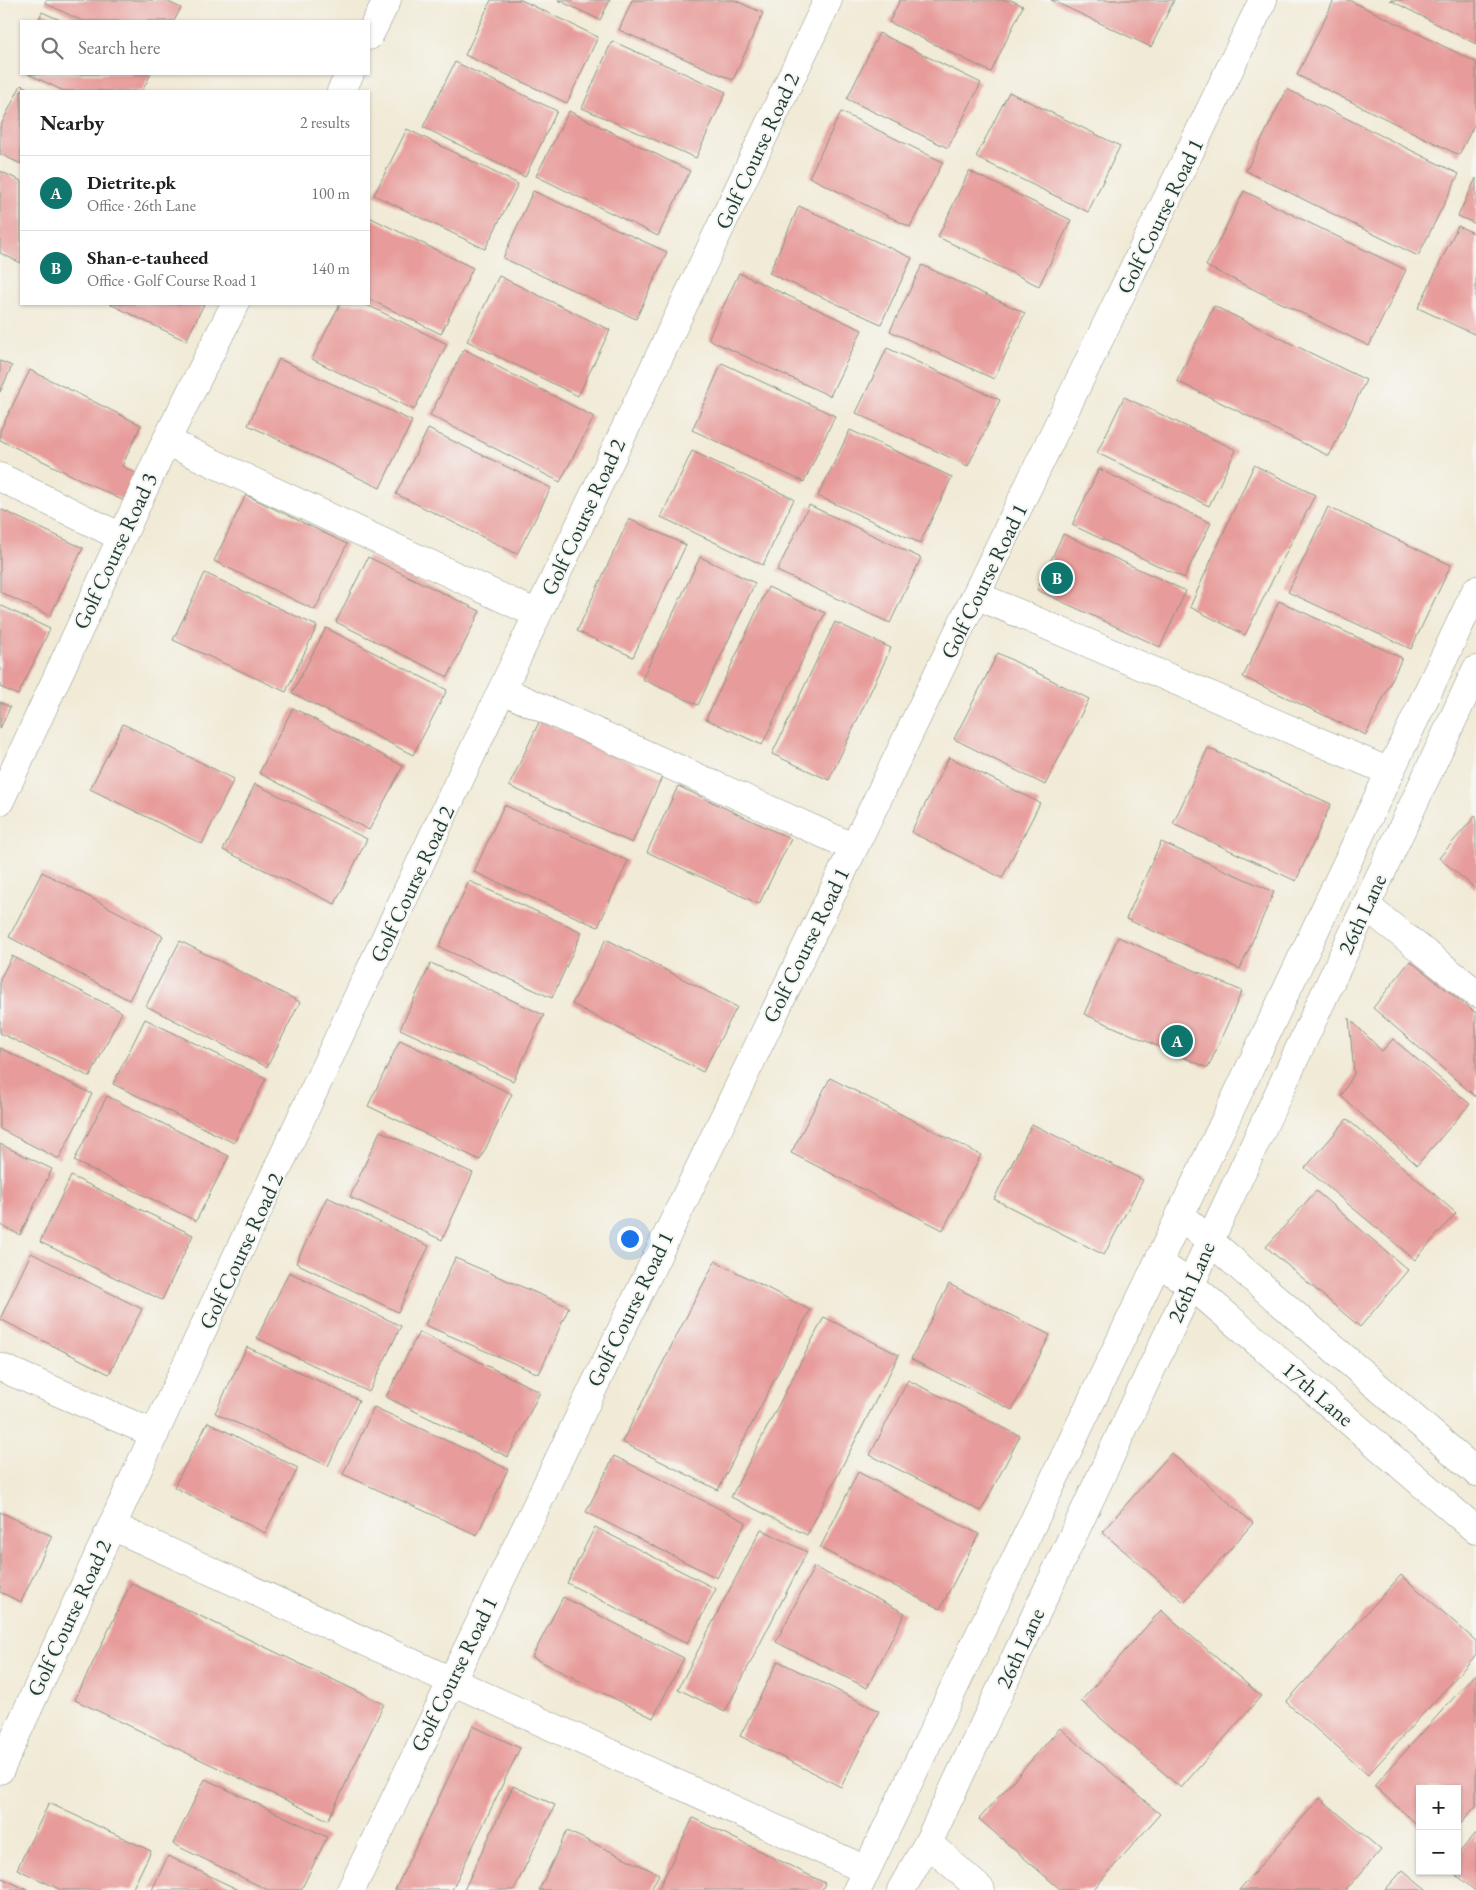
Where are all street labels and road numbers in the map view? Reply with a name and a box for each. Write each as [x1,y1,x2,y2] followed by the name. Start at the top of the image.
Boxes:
[708,68,806,234] street label: Golf Course Road 2
[1110,133,1210,299] street label: Golf Course Road 1
[534,434,632,600] street label: Golf Course Road 2
[66,468,164,634] street label: Golf Course Road 3
[934,498,1034,664] street label: Golf Course Road 1
[363,801,461,967] street label: Golf Course Road 2
[756,862,856,1028] street label: Golf Course Road 1
[1331,869,1393,959] street label: 26th Lane
[192,1168,290,1334] street label: Golf Course Road 2
[580,1226,680,1392] street label: Golf Course Road 1
[1160,1237,1222,1327] street label: 26th Lane
[1276,1355,1360,1433] street label: 17th Lane
[20,1535,118,1701] street label: Golf Course Road 2
[404,1591,504,1757] street label: Golf Course Road 1
[989,1603,1051,1693] street label: 26th Lane

